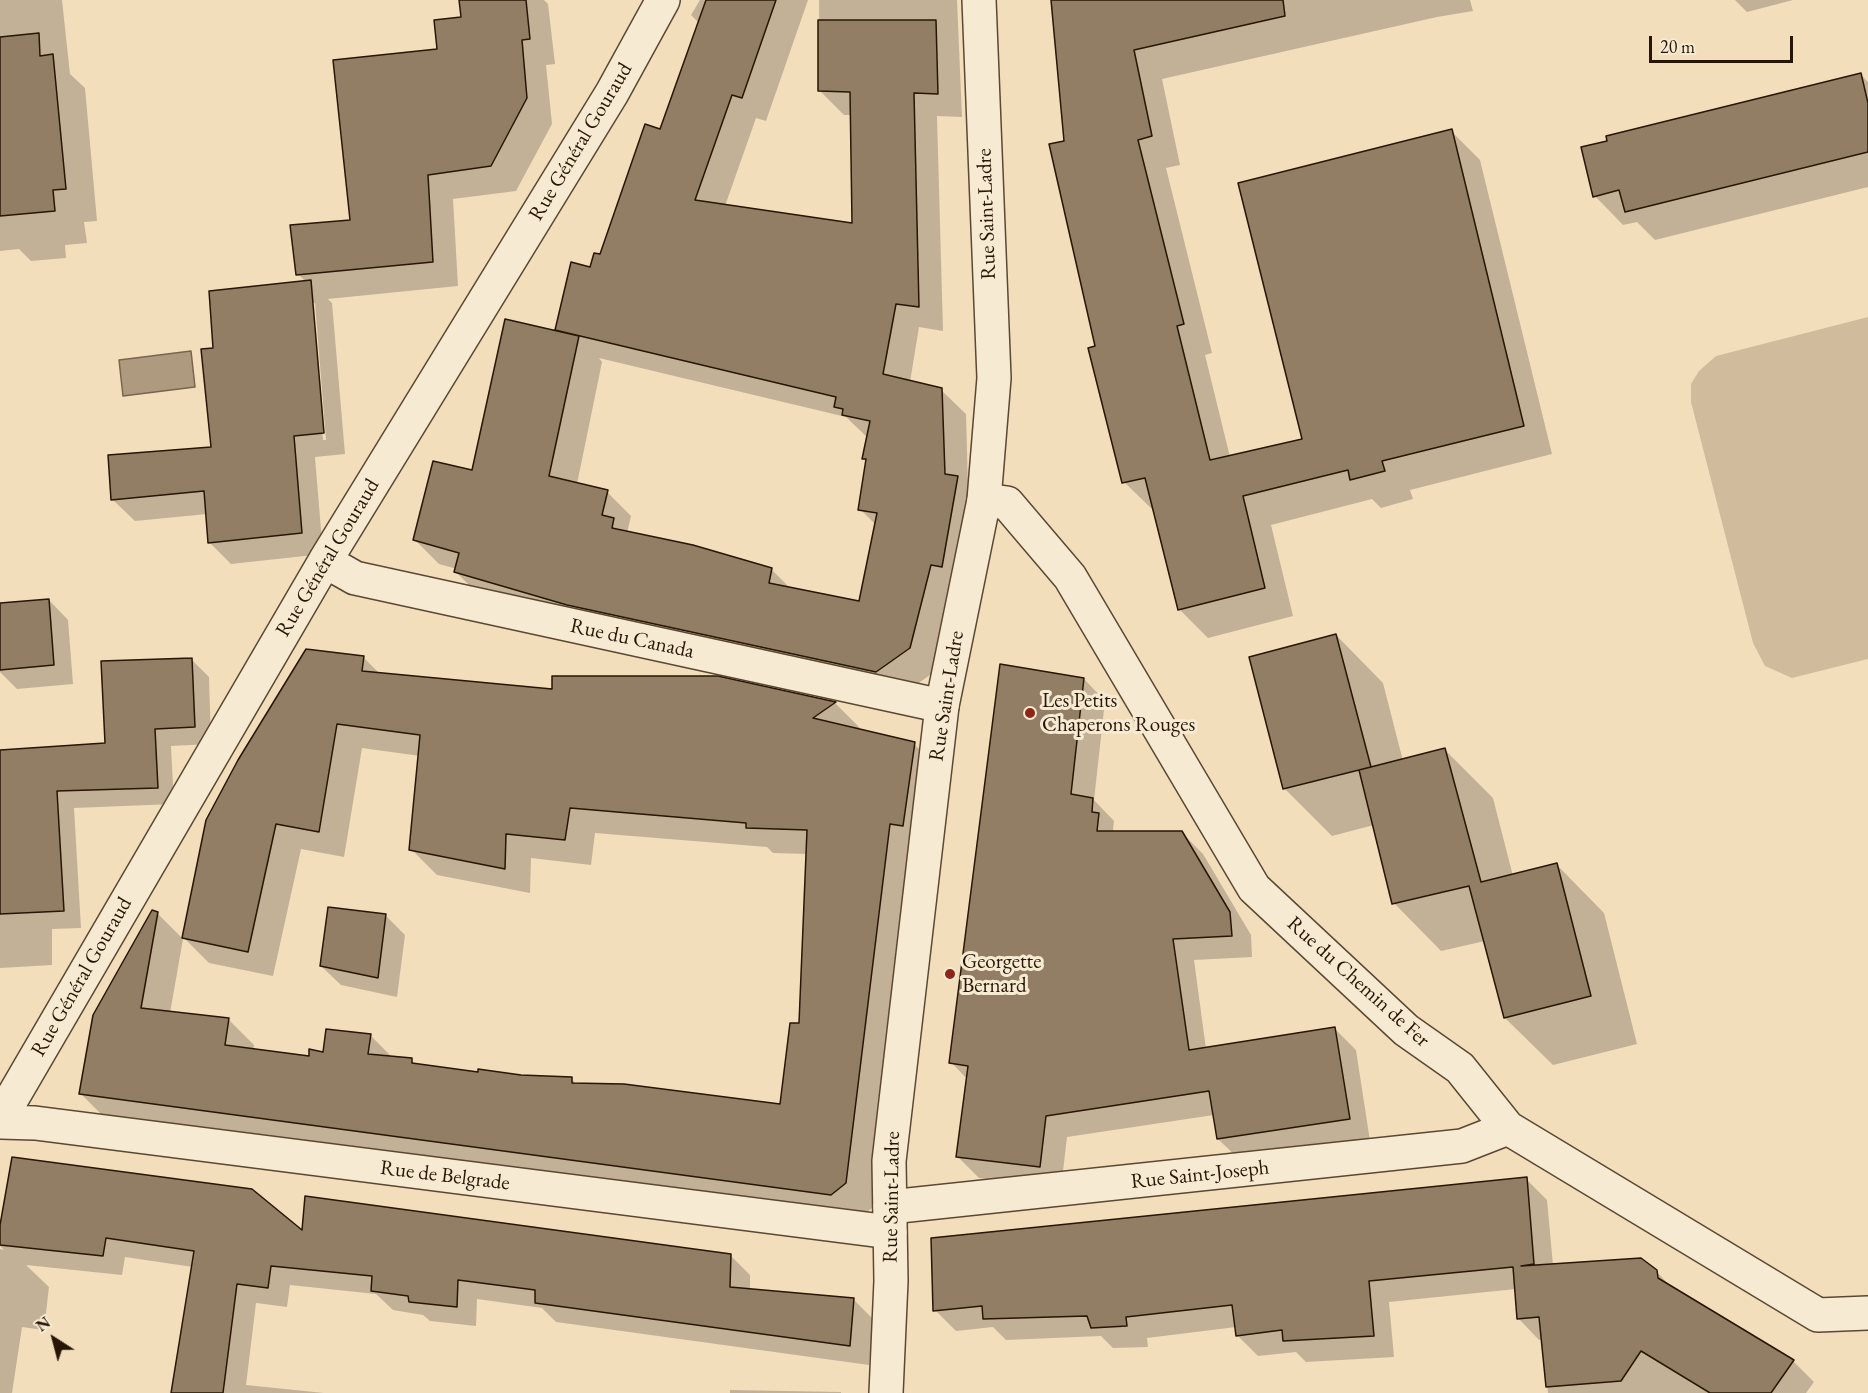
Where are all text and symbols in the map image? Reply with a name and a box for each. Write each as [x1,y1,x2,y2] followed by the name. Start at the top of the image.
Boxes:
[1652,24,1796,62] scale bar
[1660,35,1695,58] text: 20 m
[524,58,638,226] street label: Rue Général Gouraud
[972,148,1002,280] street label: Rue Saint-Ladre
[271,474,385,642] street label: Rue Général Gouraud
[568,614,696,664] street label: Rue du Canada
[924,629,970,763] street label: Rue Saint-Ladre
[1042,688,1195,738] place label: Les Petits Chaperons Rouges
[1023,706,1037,720] marker: Les Petits Chaperons Rouges
[26,893,138,1061] street label: Rue Général Gouraud
[1281,911,1435,1053] street label: Rue du Chemin de Fer
[962,949,1041,999] place label: Georgette Bernard
[943,967,957,981] marker: Georgette Bernard
[878,1131,906,1263] street label: Rue Saint-Ladre
[1130,1155,1270,1195] street label: Rue Saint-Joseph
[379,1156,511,1196] street label: Rue de Belgrade
[24,1309,84,1369] north arrow
[32,1312,55,1336] text: N

